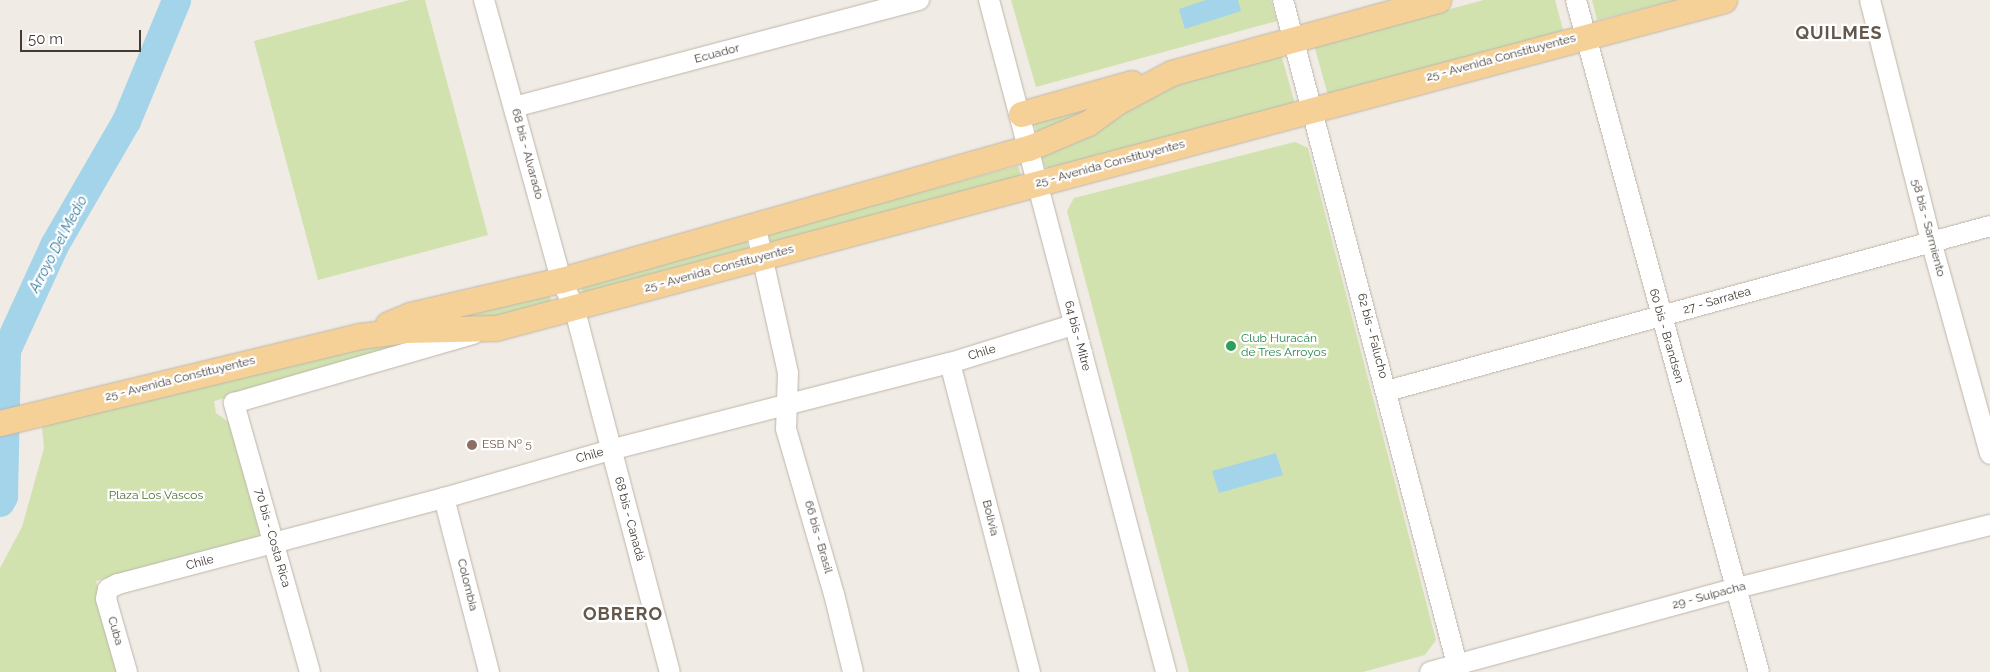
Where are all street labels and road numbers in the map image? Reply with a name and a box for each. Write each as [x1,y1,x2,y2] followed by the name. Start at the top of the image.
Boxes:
[1424,31,1578,85] street label: 25 - Avenida Constituyentes
[693,41,741,67] street label: Ecuador
[508,107,546,201] street label: 68 bis - Alvarado
[1033,137,1187,191] street label: 25 - Avenida Constituyentes
[1908,178,1948,278] street label: 58 bis - Sarmiento
[642,242,796,296] street label: 25 - Avenida Constituyentes
[1681,284,1753,318] street label: 27 - Sarratea
[1646,287,1686,385] street label: 60 bis - Brandsen
[1354,292,1390,380] street label: 62 bis - Falucho
[1061,299,1093,373] street label: 64 bis - Mitre
[966,342,998,364] street label: Chile
[103,353,257,405] street label: 25 - Avenida Constituyentes
[574,445,606,467] street label: Chile
[611,475,647,563] street label: 68 bis - Canadá
[251,487,293,589] street label: 70 bis - Costa Rica
[801,499,835,575] street label: 66 bis - Brasil
[979,499,1001,537] street label: Bolivia
[185,552,215,574] street label: Chile
[454,557,480,613] street label: Colombia
[1671,579,1747,613] street label: 29 - Suipacha
[104,615,126,647] street label: Cuba

